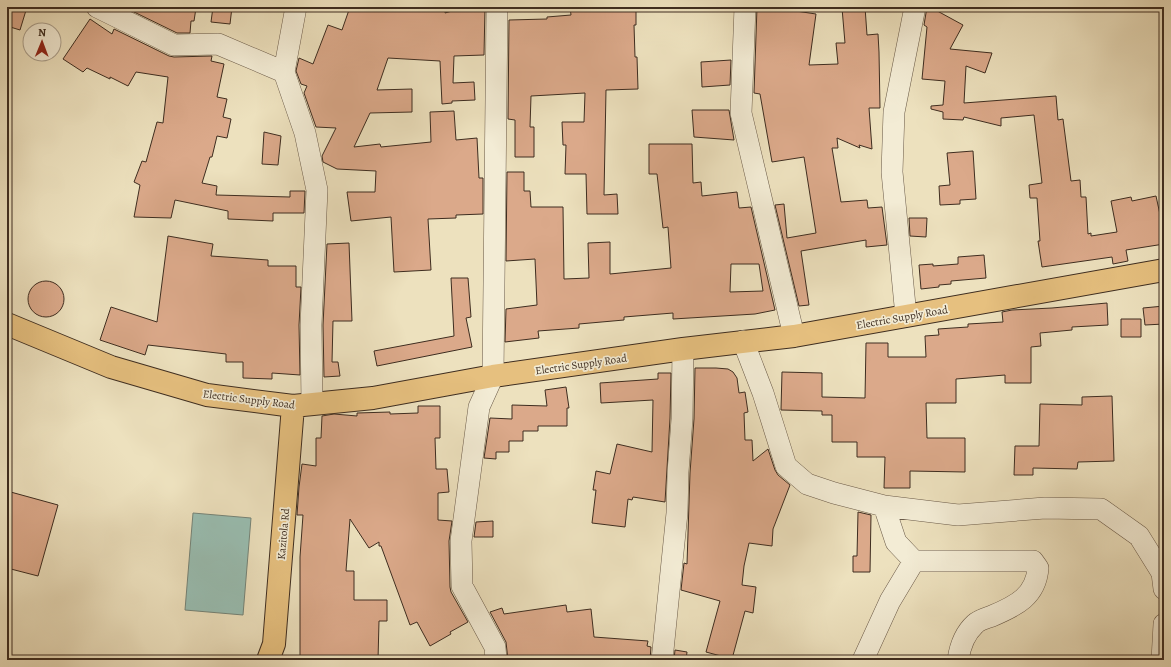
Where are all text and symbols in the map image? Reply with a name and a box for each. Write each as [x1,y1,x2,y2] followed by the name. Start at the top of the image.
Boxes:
[22,22,62,62] north arrow
[38,25,46,40] text: N
[855,302,949,333] street label: Electric Supply Road
[534,351,628,378] street label: Electric Supply Road
[202,386,296,413] street label: Electric Supply Road
[274,508,293,560] street label: Kazitola Rd

